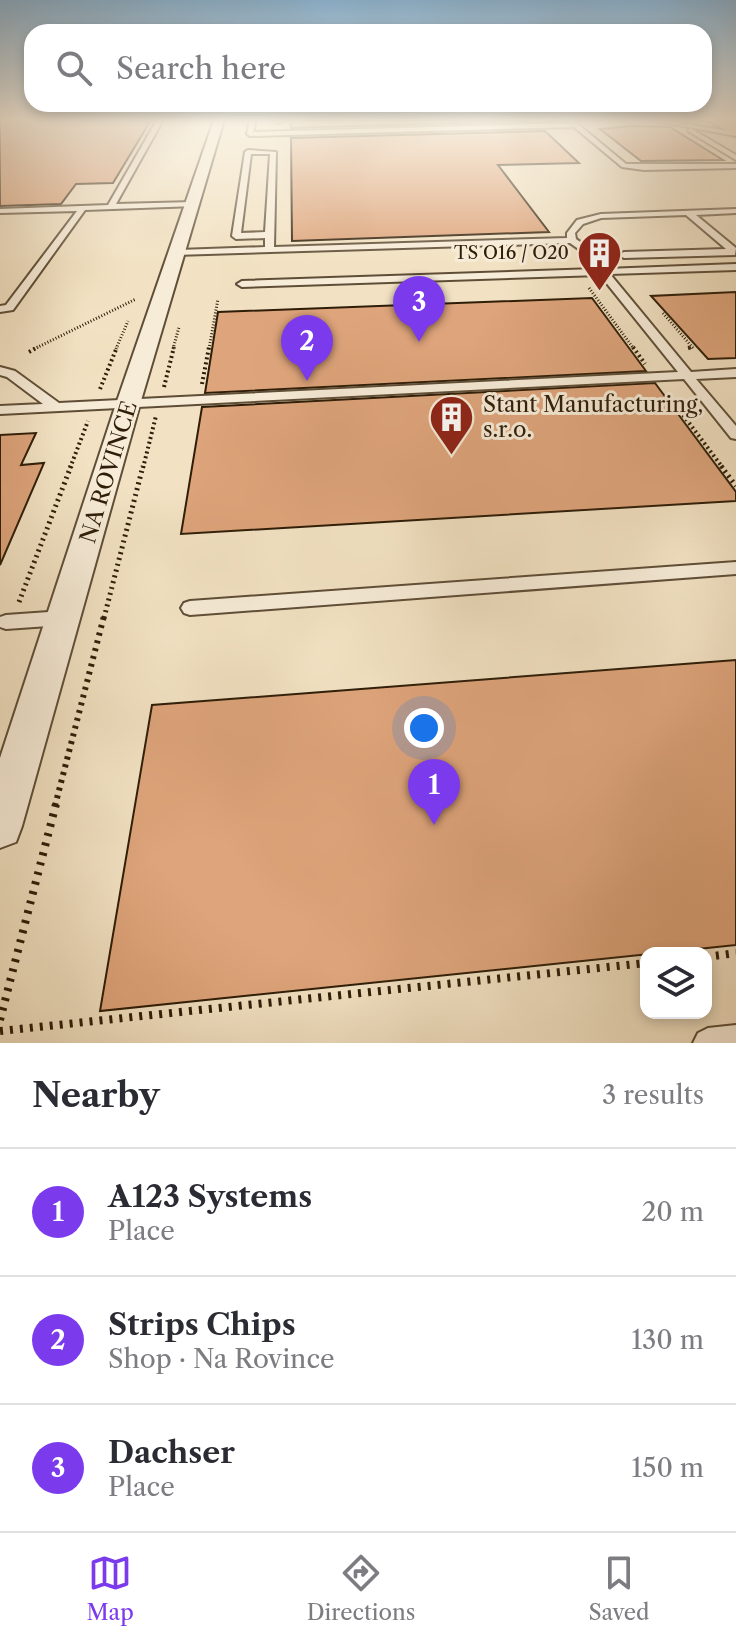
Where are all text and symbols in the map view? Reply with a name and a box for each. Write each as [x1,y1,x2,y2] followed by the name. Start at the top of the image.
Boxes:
[24,24,712,112] search box
[52,46,96,90] icon: search
[116,50,286,87] text: Search here
[576,229,624,292] building icon: TS O16 / O20
[454,242,569,264] place label: TS O16 / O20
[393,276,445,342] pin: 3
[281,315,333,381] pin: 2
[483,391,703,443] place label: Stant Manufacturing, s.r.o.
[428,393,476,456] building icon: Stant Manufacturing, s.r.o.
[74,398,143,546] street label: NA ROVINCE
[404,708,444,748] your location
[408,759,460,825] pin: 1
[640,947,712,1019] map controls
[640,947,712,1019] button: layers
[32,1074,160,1116] text: Nearby
[602,1079,704,1111] text: 3 results
[108,1178,312,1215] text: A123 Systems
[52,1196,64,1228] text: 1
[641,1196,704,1228] text: 20 m
[108,1215,175,1247] text: Place
[108,1306,296,1343] text: Strips Chips
[50,1324,66,1356] text: 2
[631,1324,704,1356] text: 130 m
[108,1343,335,1375] text: Shop · Na Rovince
[108,1434,235,1471] text: Dachser
[51,1452,65,1484] text: 3
[631,1452,704,1484] text: 150 m
[108,1471,175,1503] text: Place
[86,1551,134,1626] tab: Map
[307,1551,415,1626] tab: Directions
[588,1551,649,1626] tab: Saved

